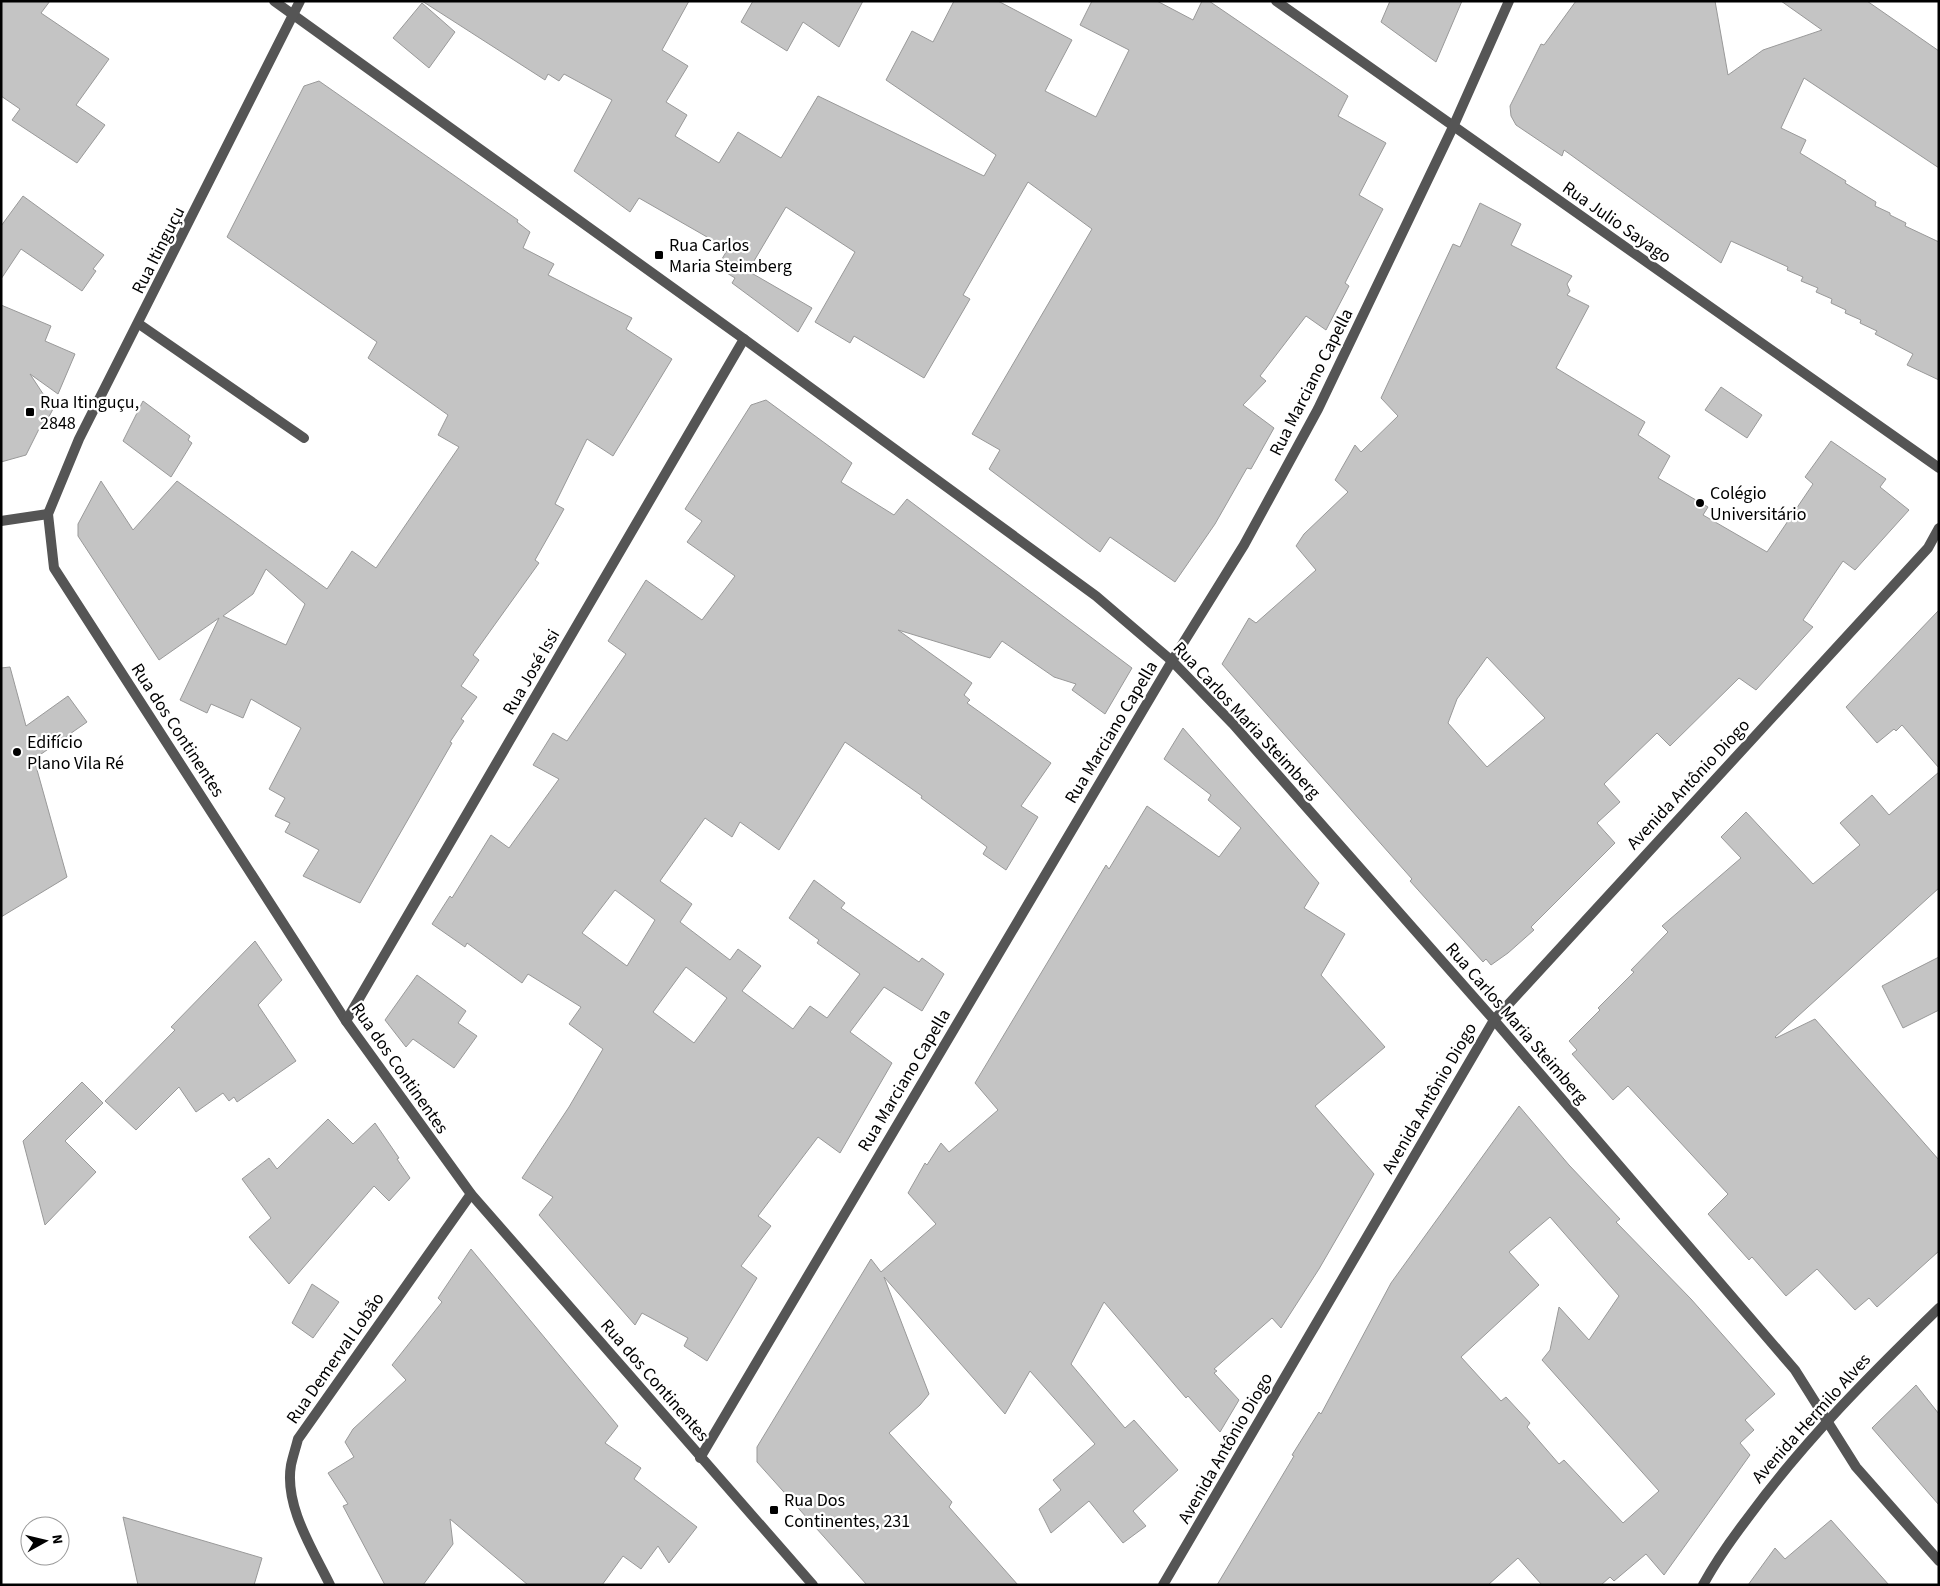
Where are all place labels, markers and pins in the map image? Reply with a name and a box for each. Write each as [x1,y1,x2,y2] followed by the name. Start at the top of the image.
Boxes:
[669,233,792,279] place label: Rua Carlos Maria Steimberg
[653,249,665,261] marker: Rua Carlos Maria Steimberg
[40,390,139,436] place label: Rua Itinguçu, 2848
[24,406,36,418] marker: Rua Itinguçu, 2848
[1710,481,1807,527] place label: Colégio Universitário
[1694,497,1706,509] marker: Colégio Universitário
[27,730,124,776] place label: Edifício Plano Vila Ré
[11,746,23,758] marker: Edifício Plano Vila Ré
[784,1488,910,1534] place label: Rua Dos Continentes, 231
[768,1504,780,1516] marker: Rua Dos Continentes, 231

